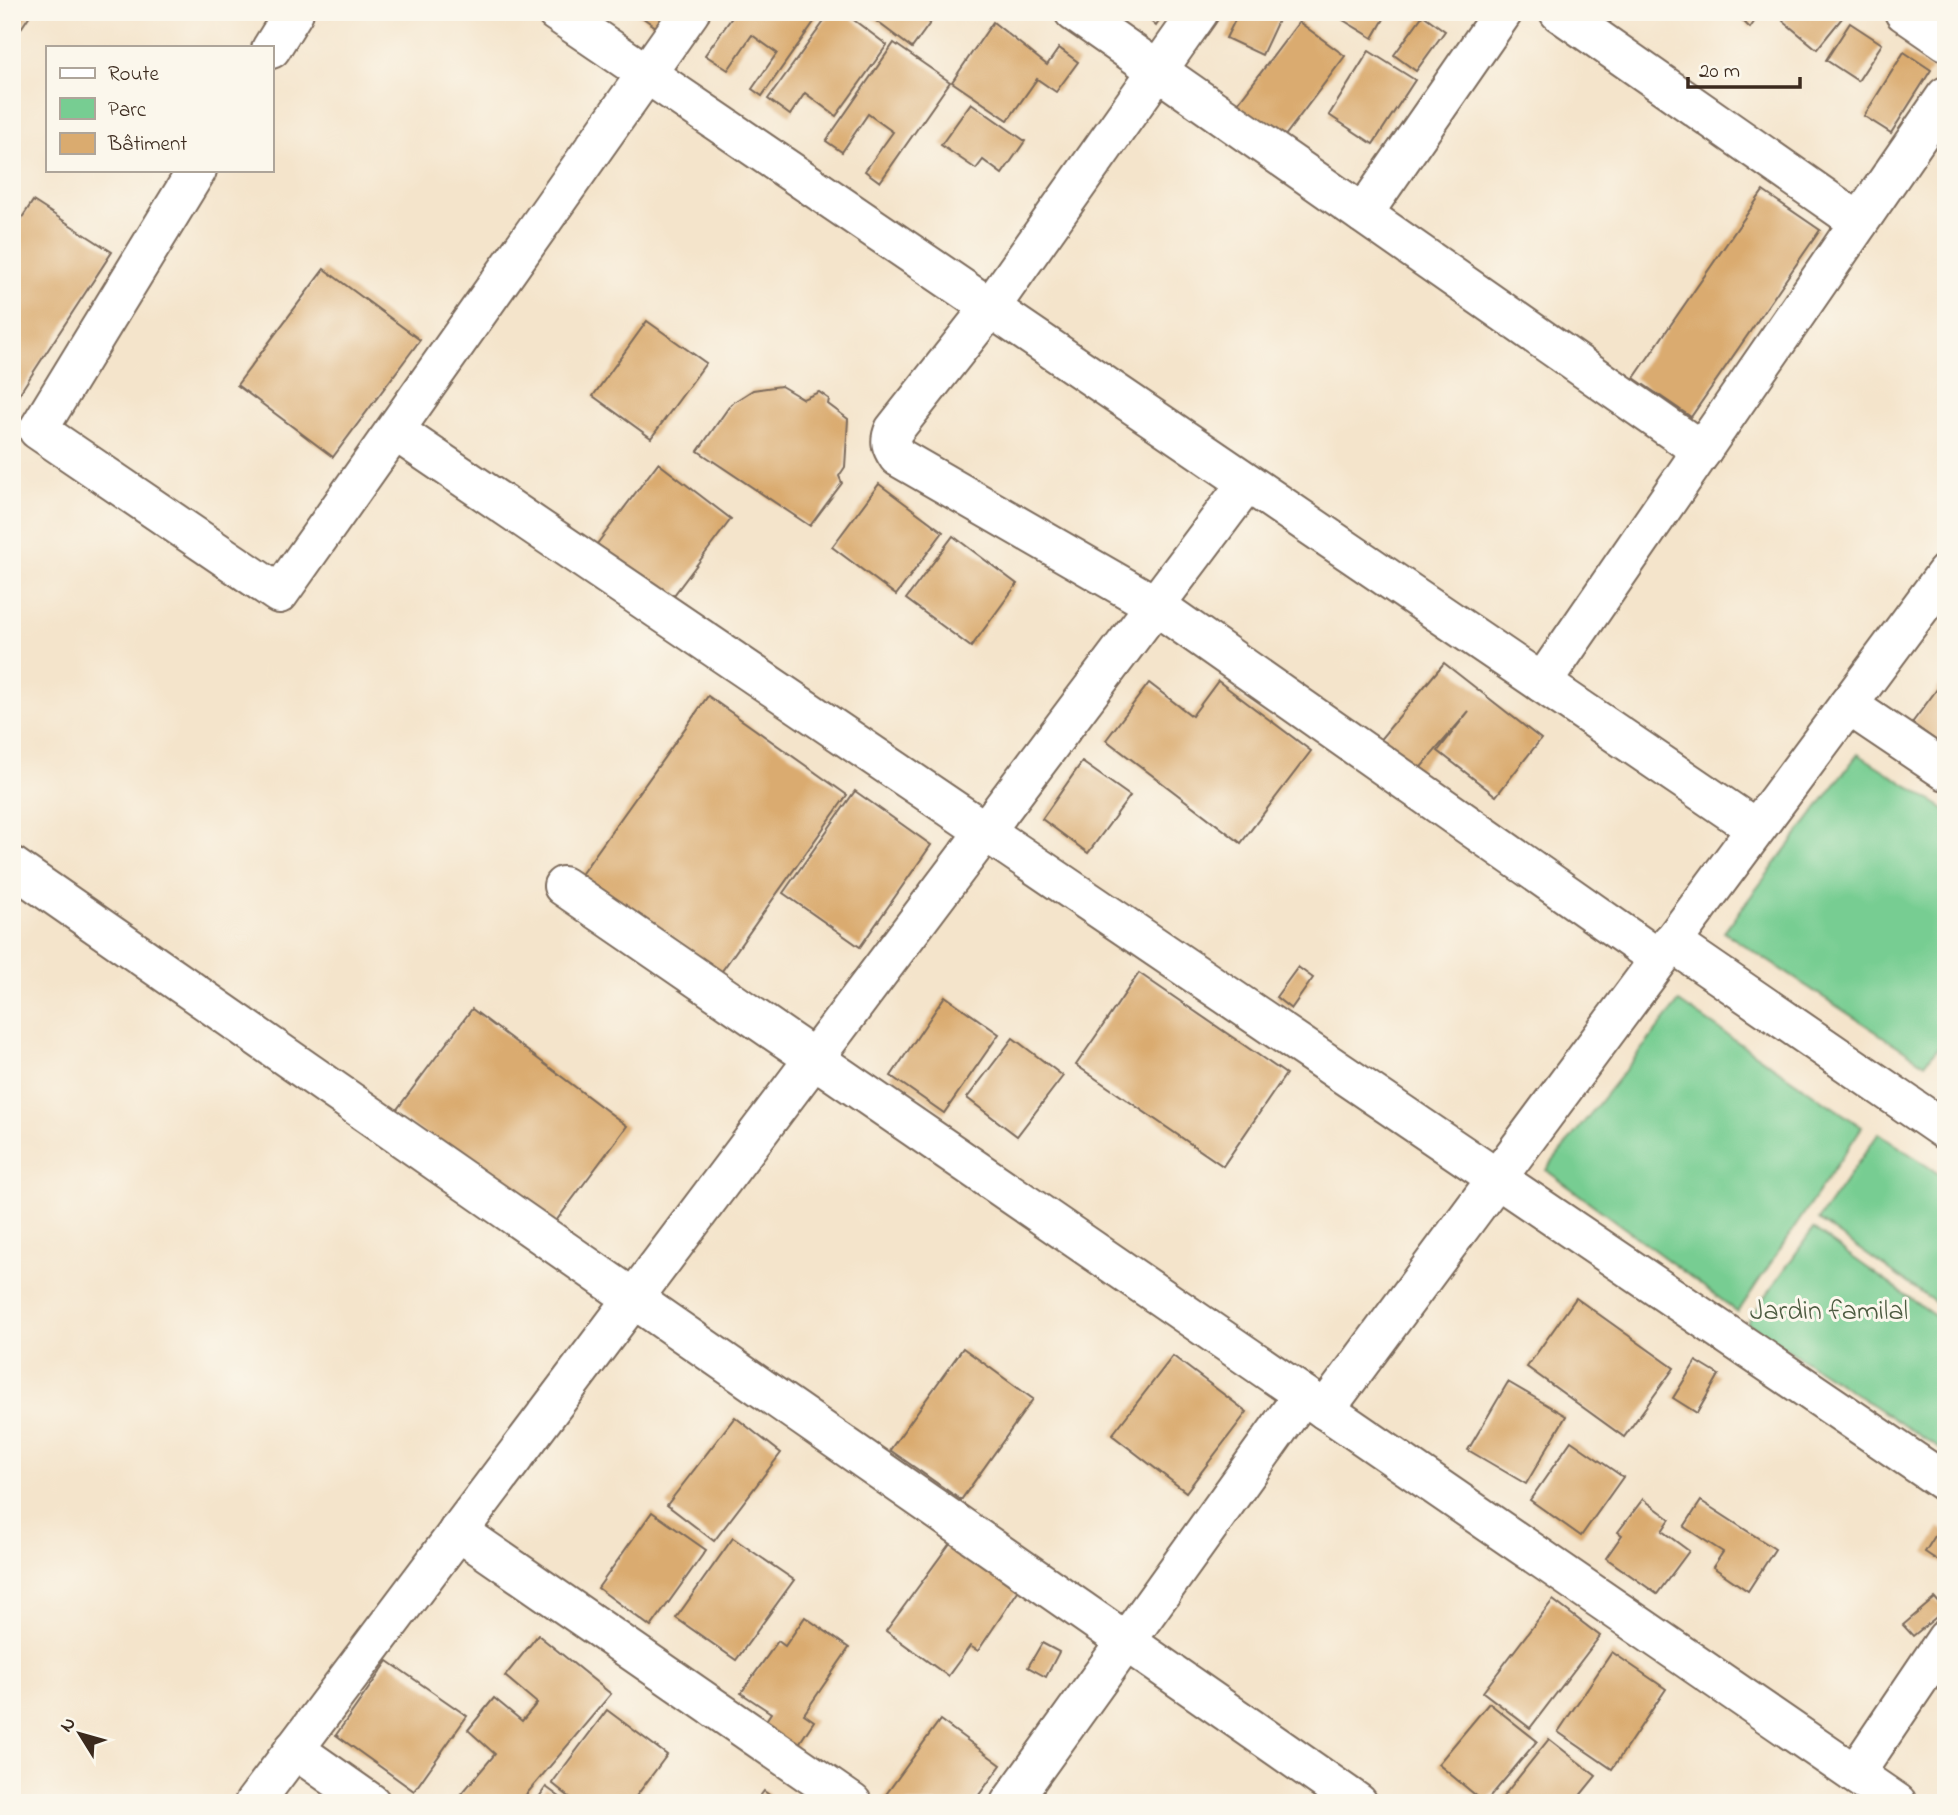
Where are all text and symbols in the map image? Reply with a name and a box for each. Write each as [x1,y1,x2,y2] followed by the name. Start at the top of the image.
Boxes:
[46,46,273,172] legend
[1688,46,1800,90] scale bar
[1699,57,1740,87] text: 20 m
[108,60,160,90] text: Route
[108,96,147,126] text: Parc
[107,130,187,160] text: Bâtiment
[1750,1292,1908,1333] park label: Jardin familal
[46,1700,116,1770] north arrow
[54,1712,83,1739] text: N

